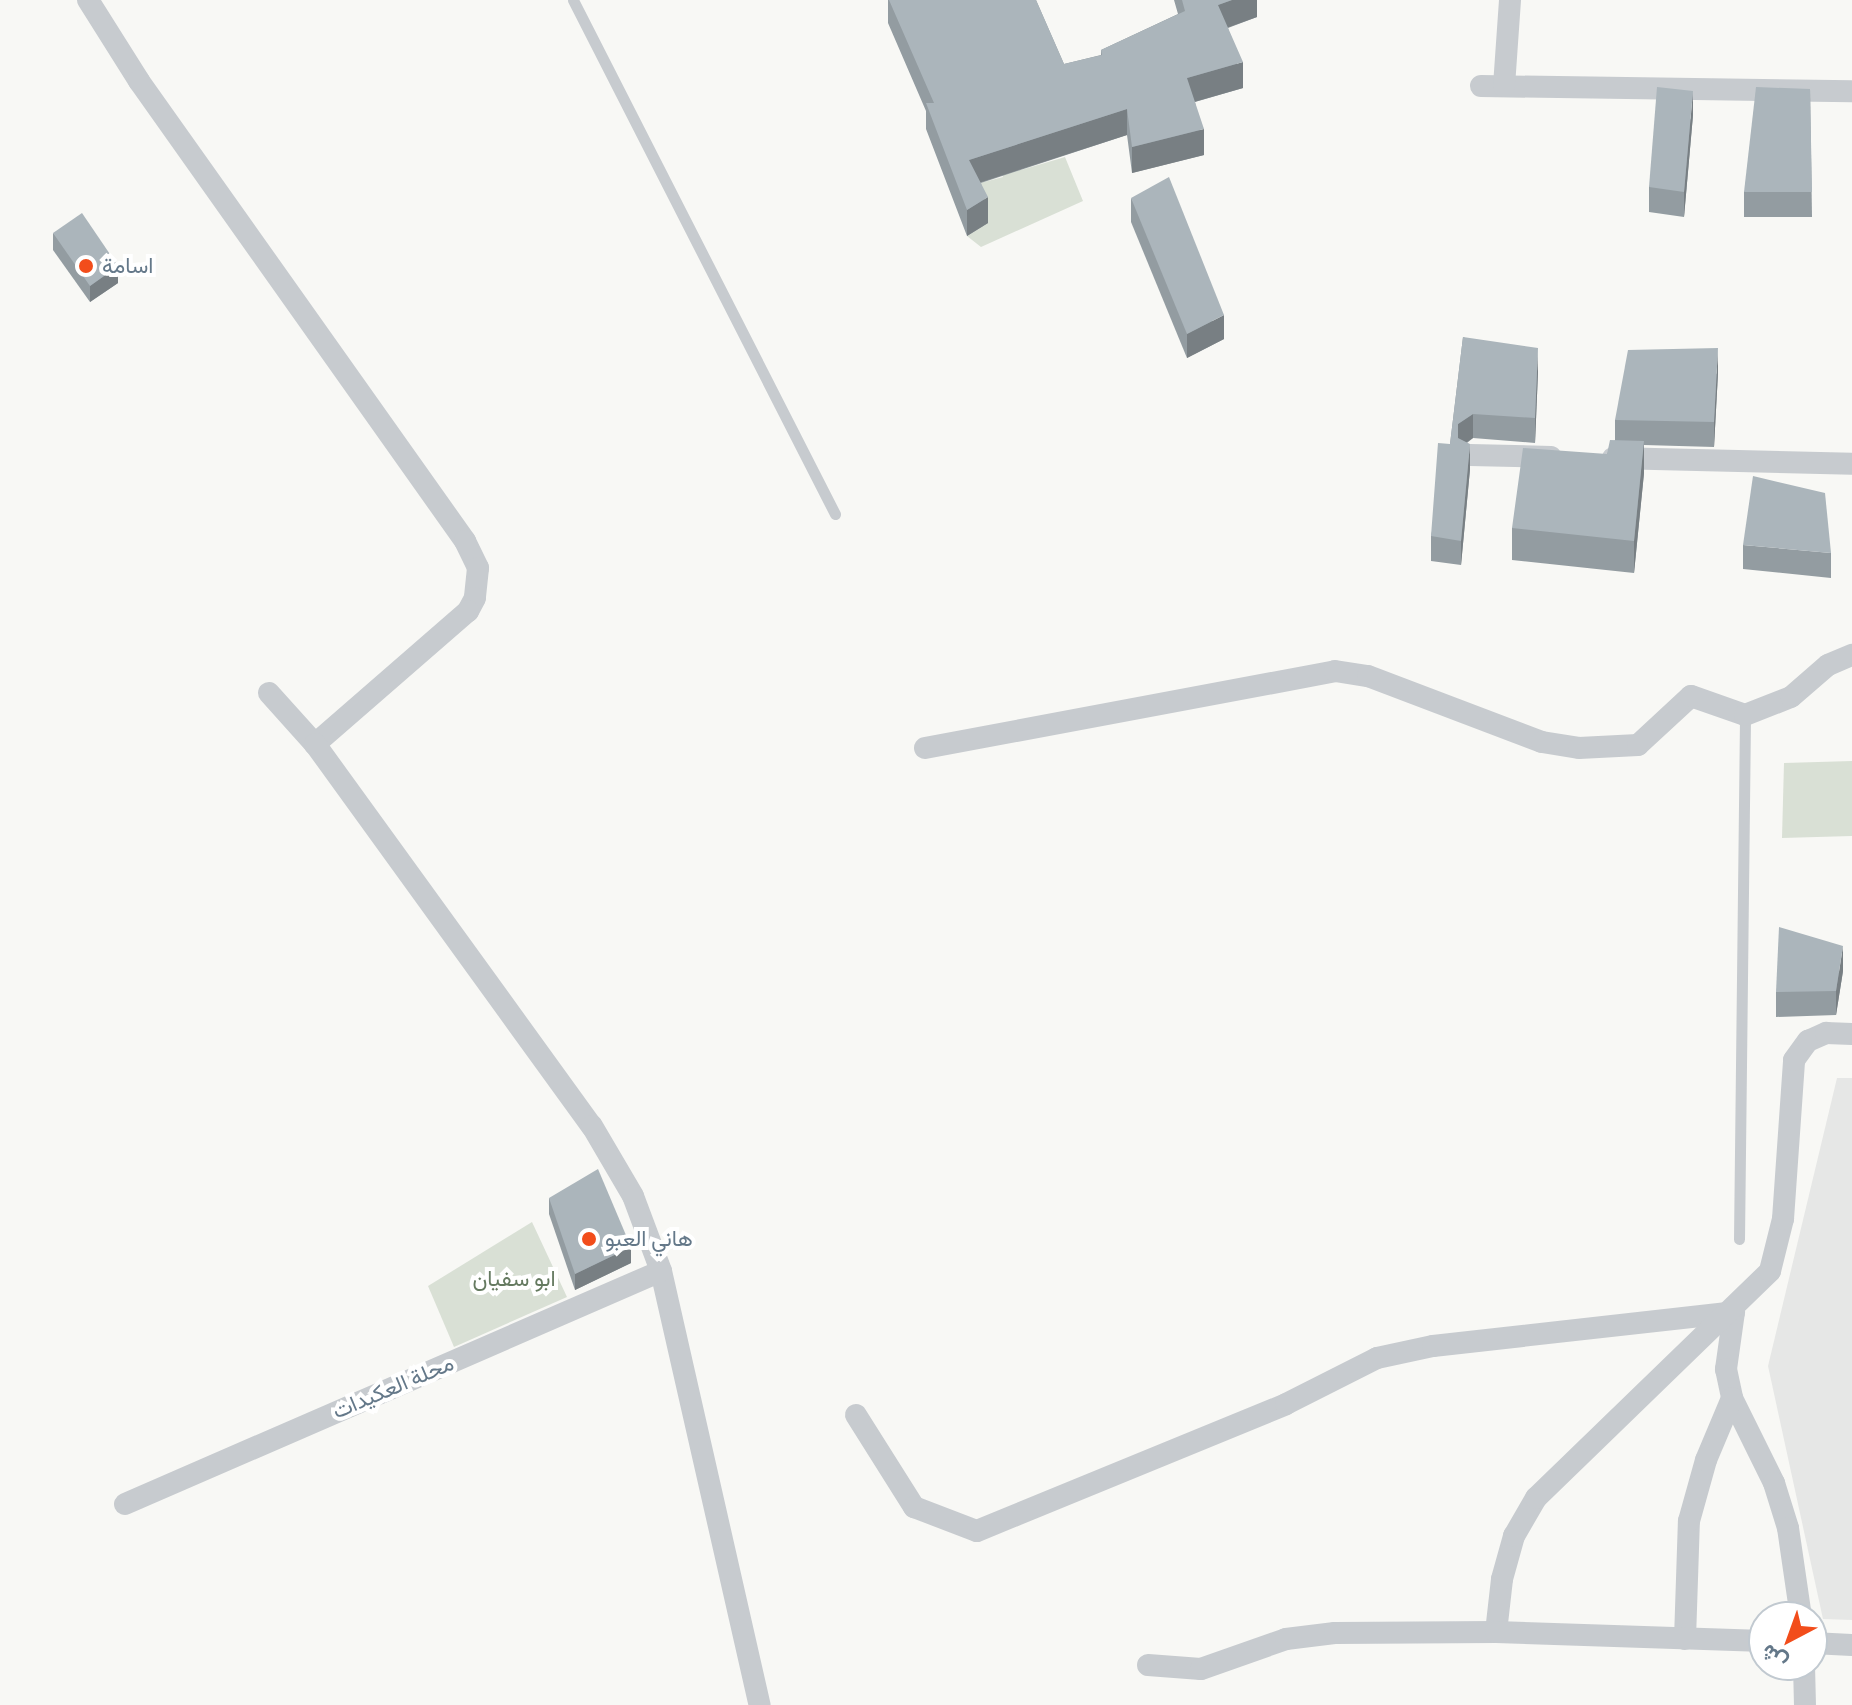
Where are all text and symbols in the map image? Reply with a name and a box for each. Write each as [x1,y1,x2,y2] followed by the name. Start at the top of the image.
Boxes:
[102,253,153,279] place label: اسامة
[77,257,95,275] marker: اسامة
[605,1226,693,1252] place label: هاني العبو
[580,1230,598,1248] marker: هاني العبو
[472,1266,556,1292] park label: ابو سفيان
[328,1350,458,1424] street label: محلة العكيدات
[1748,1601,1828,1681] north arrow
[1752,1636,1795,1679] text: ش

